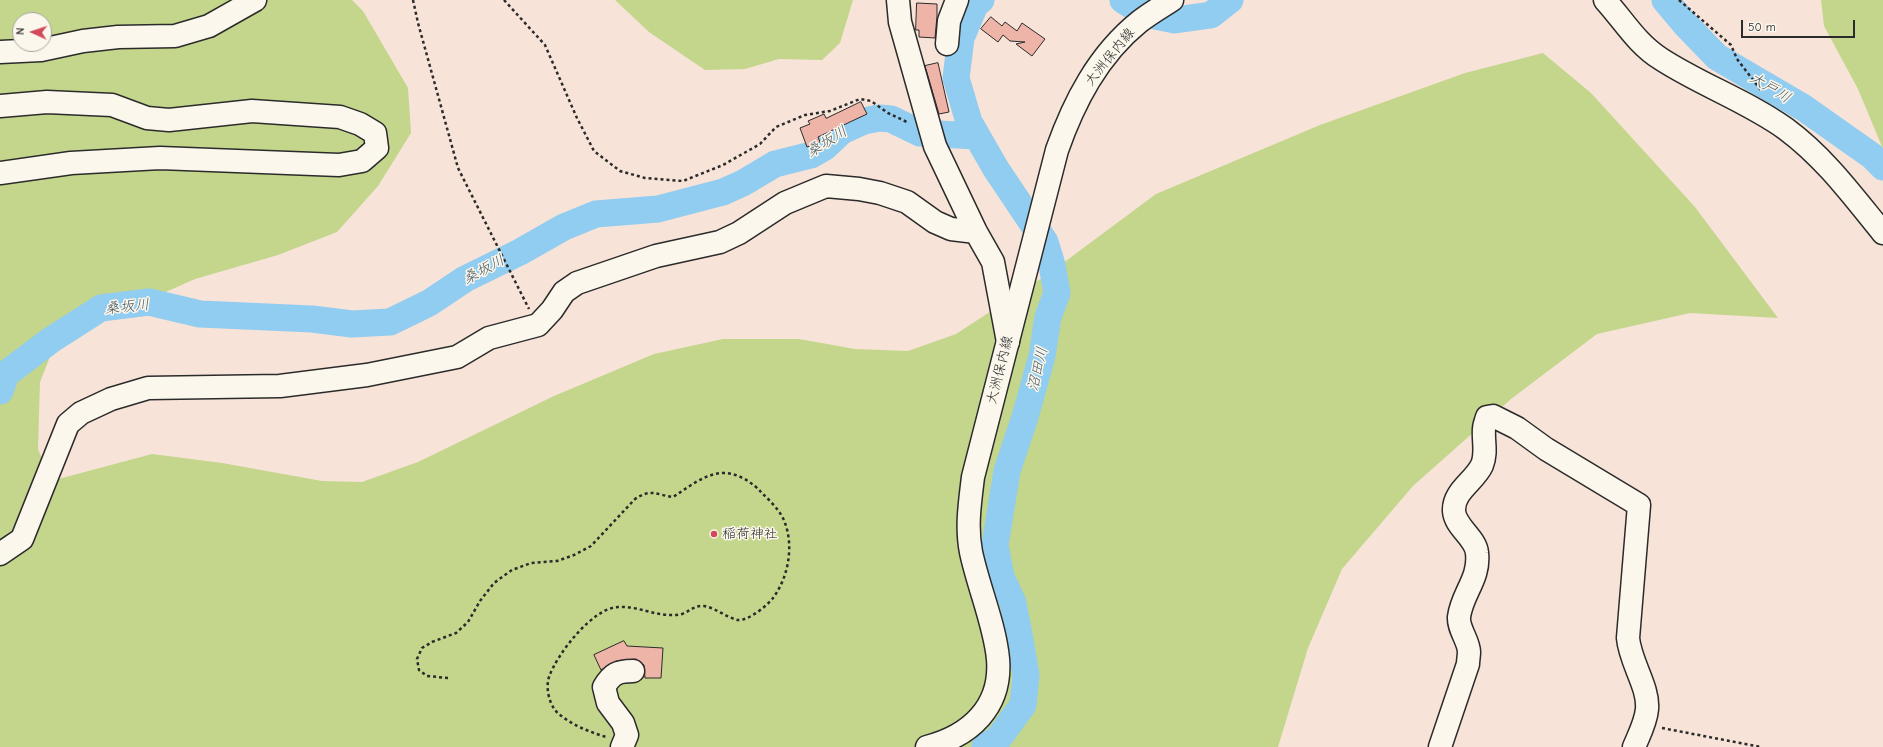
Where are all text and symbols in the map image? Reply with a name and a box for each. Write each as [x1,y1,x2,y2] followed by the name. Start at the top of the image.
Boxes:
[12,12,52,52] north arrow
[1743,12,1857,38] scale bar
[1748,20,1776,34] text: 50 m
[1081,25,1139,89] street label: 大洲保内線
[14,27,27,35] text: N
[1746,69,1794,107] water label: 大戸川
[803,122,851,162] water label: 桑坂川
[460,251,508,289] water label: 桑坂川
[104,296,150,318] water label: 桑坂川
[983,334,1017,406] street label: 大洲保内線
[1024,345,1052,393] water label: 沼田川
[722,526,778,542] place label: 稲荷神社
[709,529,719,539] marker: 稲荷神社

